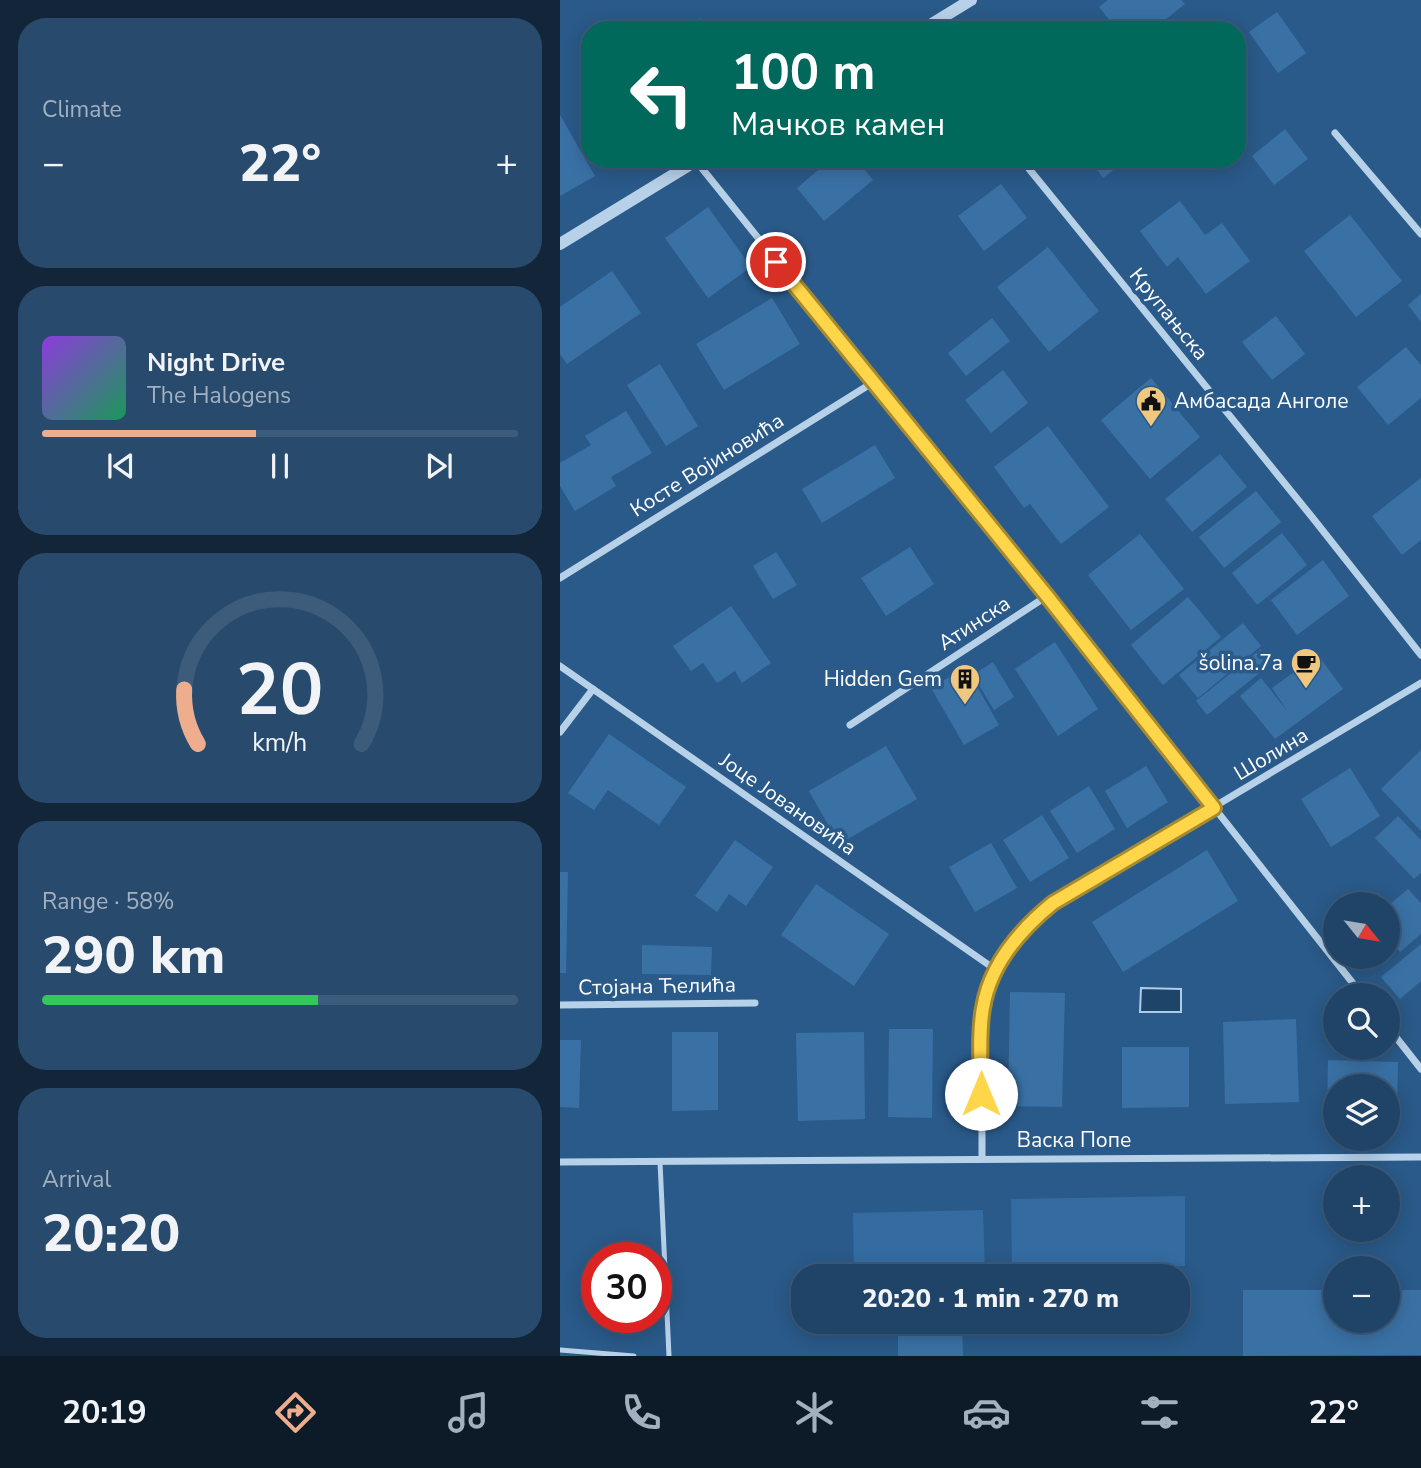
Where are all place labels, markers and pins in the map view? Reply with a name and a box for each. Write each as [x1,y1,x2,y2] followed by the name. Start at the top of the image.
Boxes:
[746,232,806,292] pin
[1134,384,1168,428] public building icon: Амбасада Анголе
[1174,387,1349,415] place label: Амбасада Анголе
[1289,646,1323,690] cafe icon: šolina.7a
[1199,649,1283,677] place label: šolina.7a
[948,662,982,706] building icon: Hidden Gem
[824,665,942,693] place label: Hidden Gem

